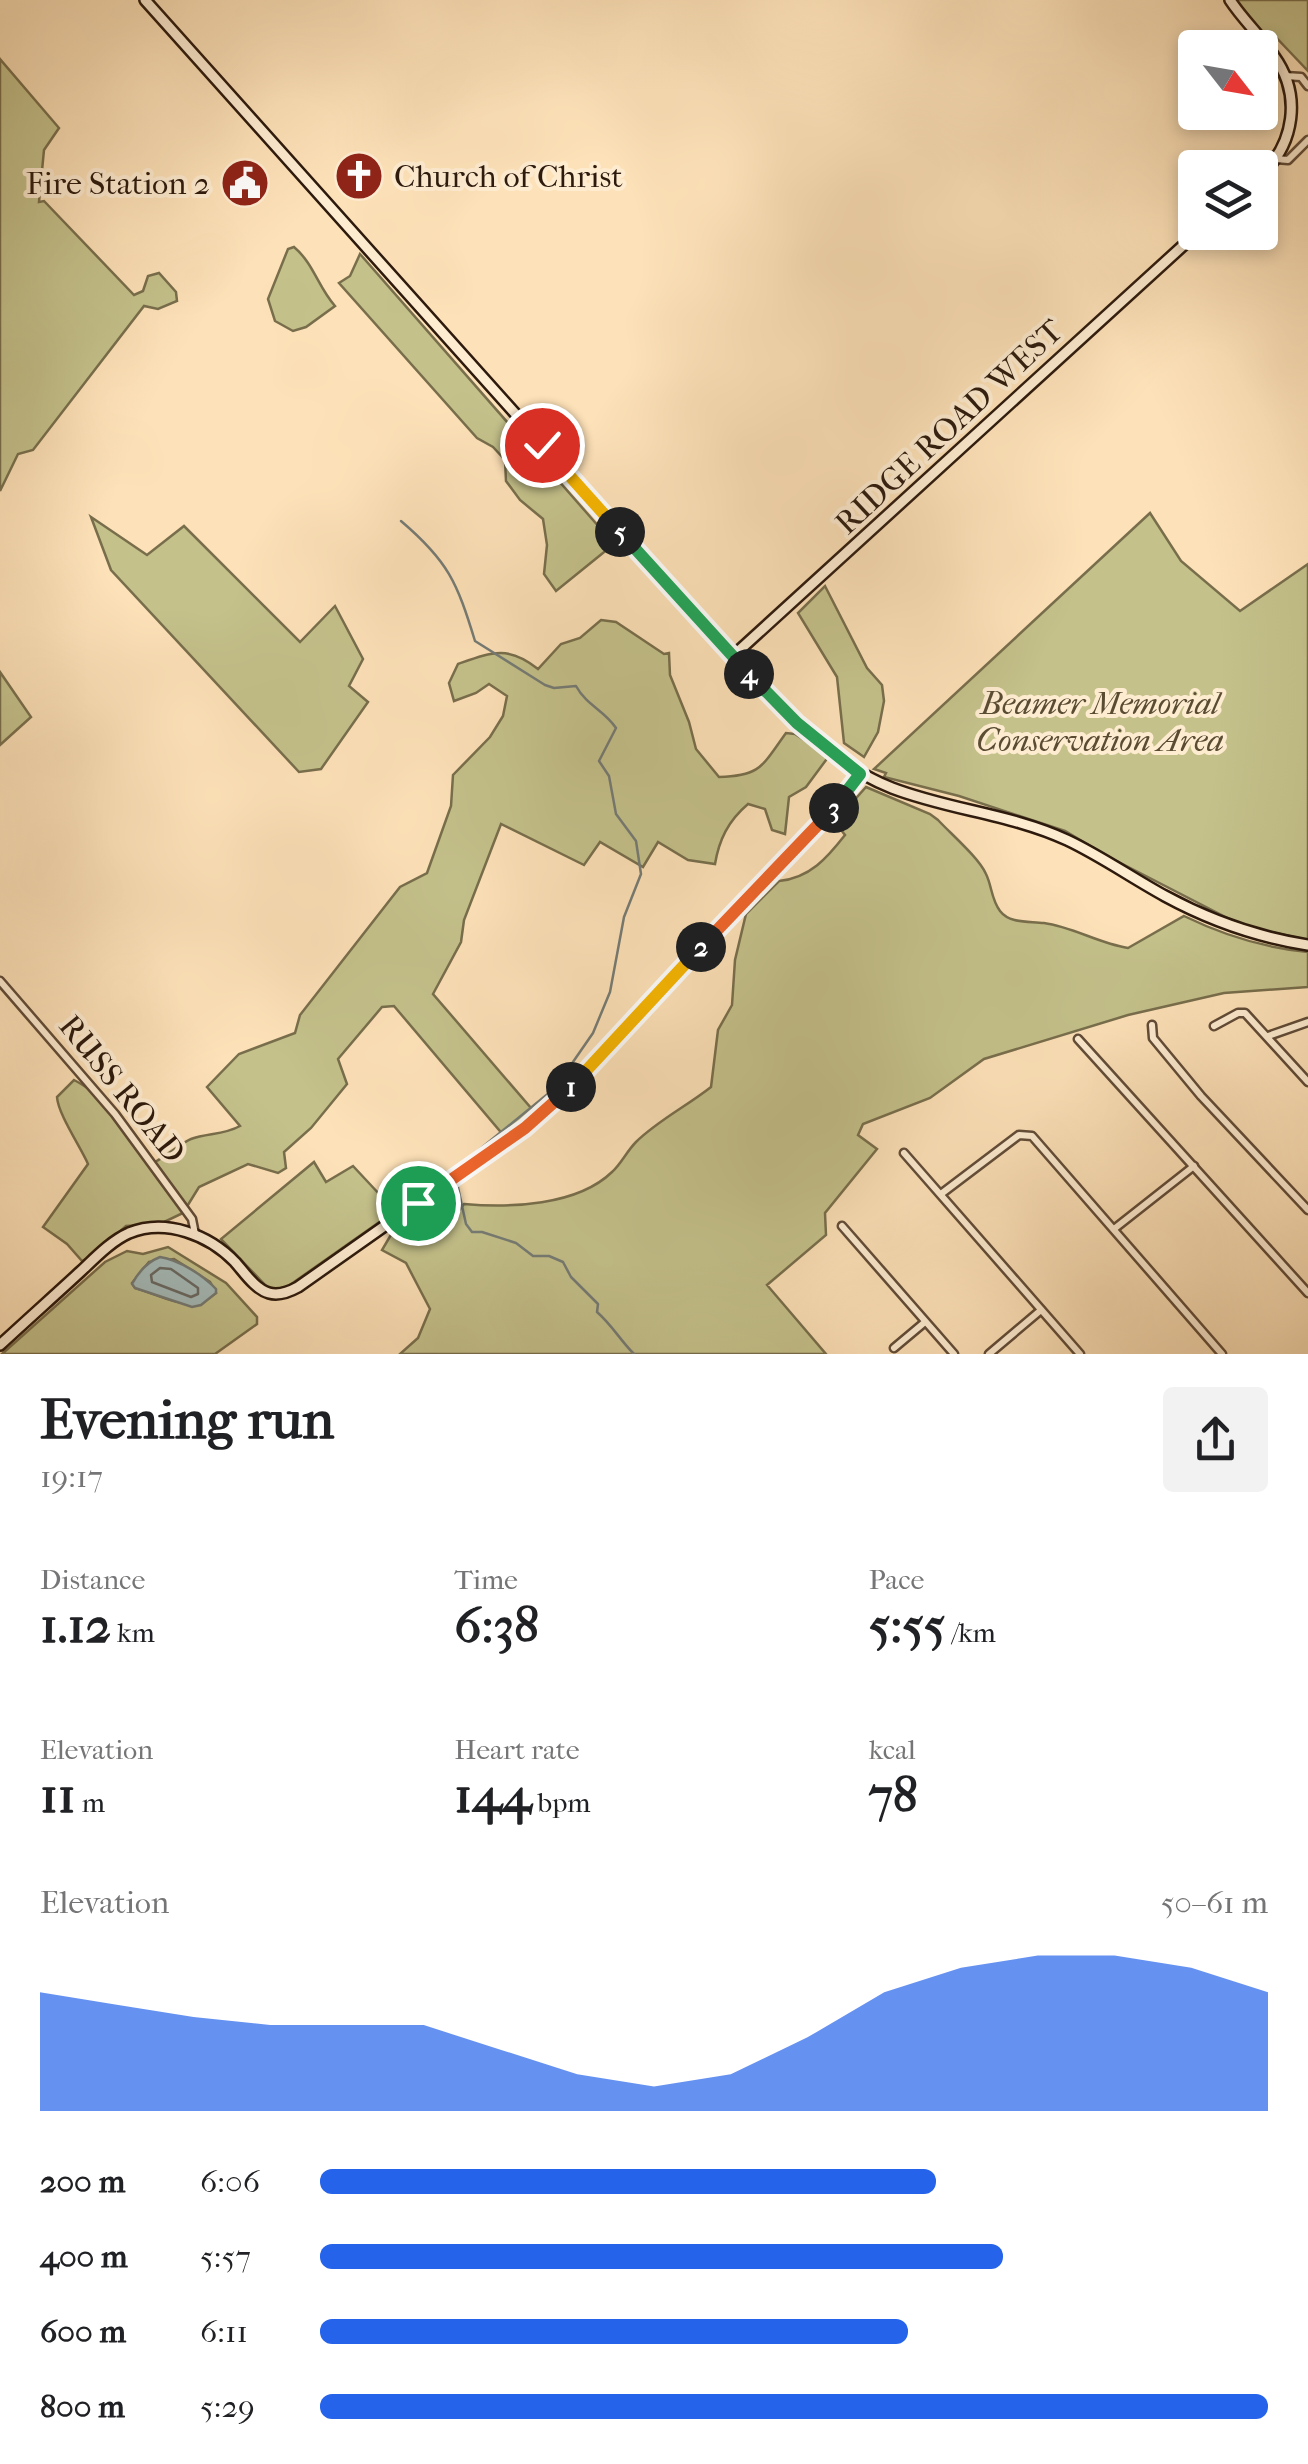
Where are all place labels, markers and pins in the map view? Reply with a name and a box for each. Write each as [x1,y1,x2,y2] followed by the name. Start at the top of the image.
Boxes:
[333,150,385,202] church icon: Church of Christ
[219,157,271,209] public building icon: Fire Station 2
[394,158,623,195] place label: Church of Christ
[26,165,210,202] place label: Fire Station 2
[500,403,585,488] pin
[595,507,645,557] pin: 5
[724,649,774,699] pin: 4
[809,783,859,833] pin: 3
[676,922,726,972] pin: 2
[546,1062,596,1112] pin: 1
[376,1161,461,1246] pin

